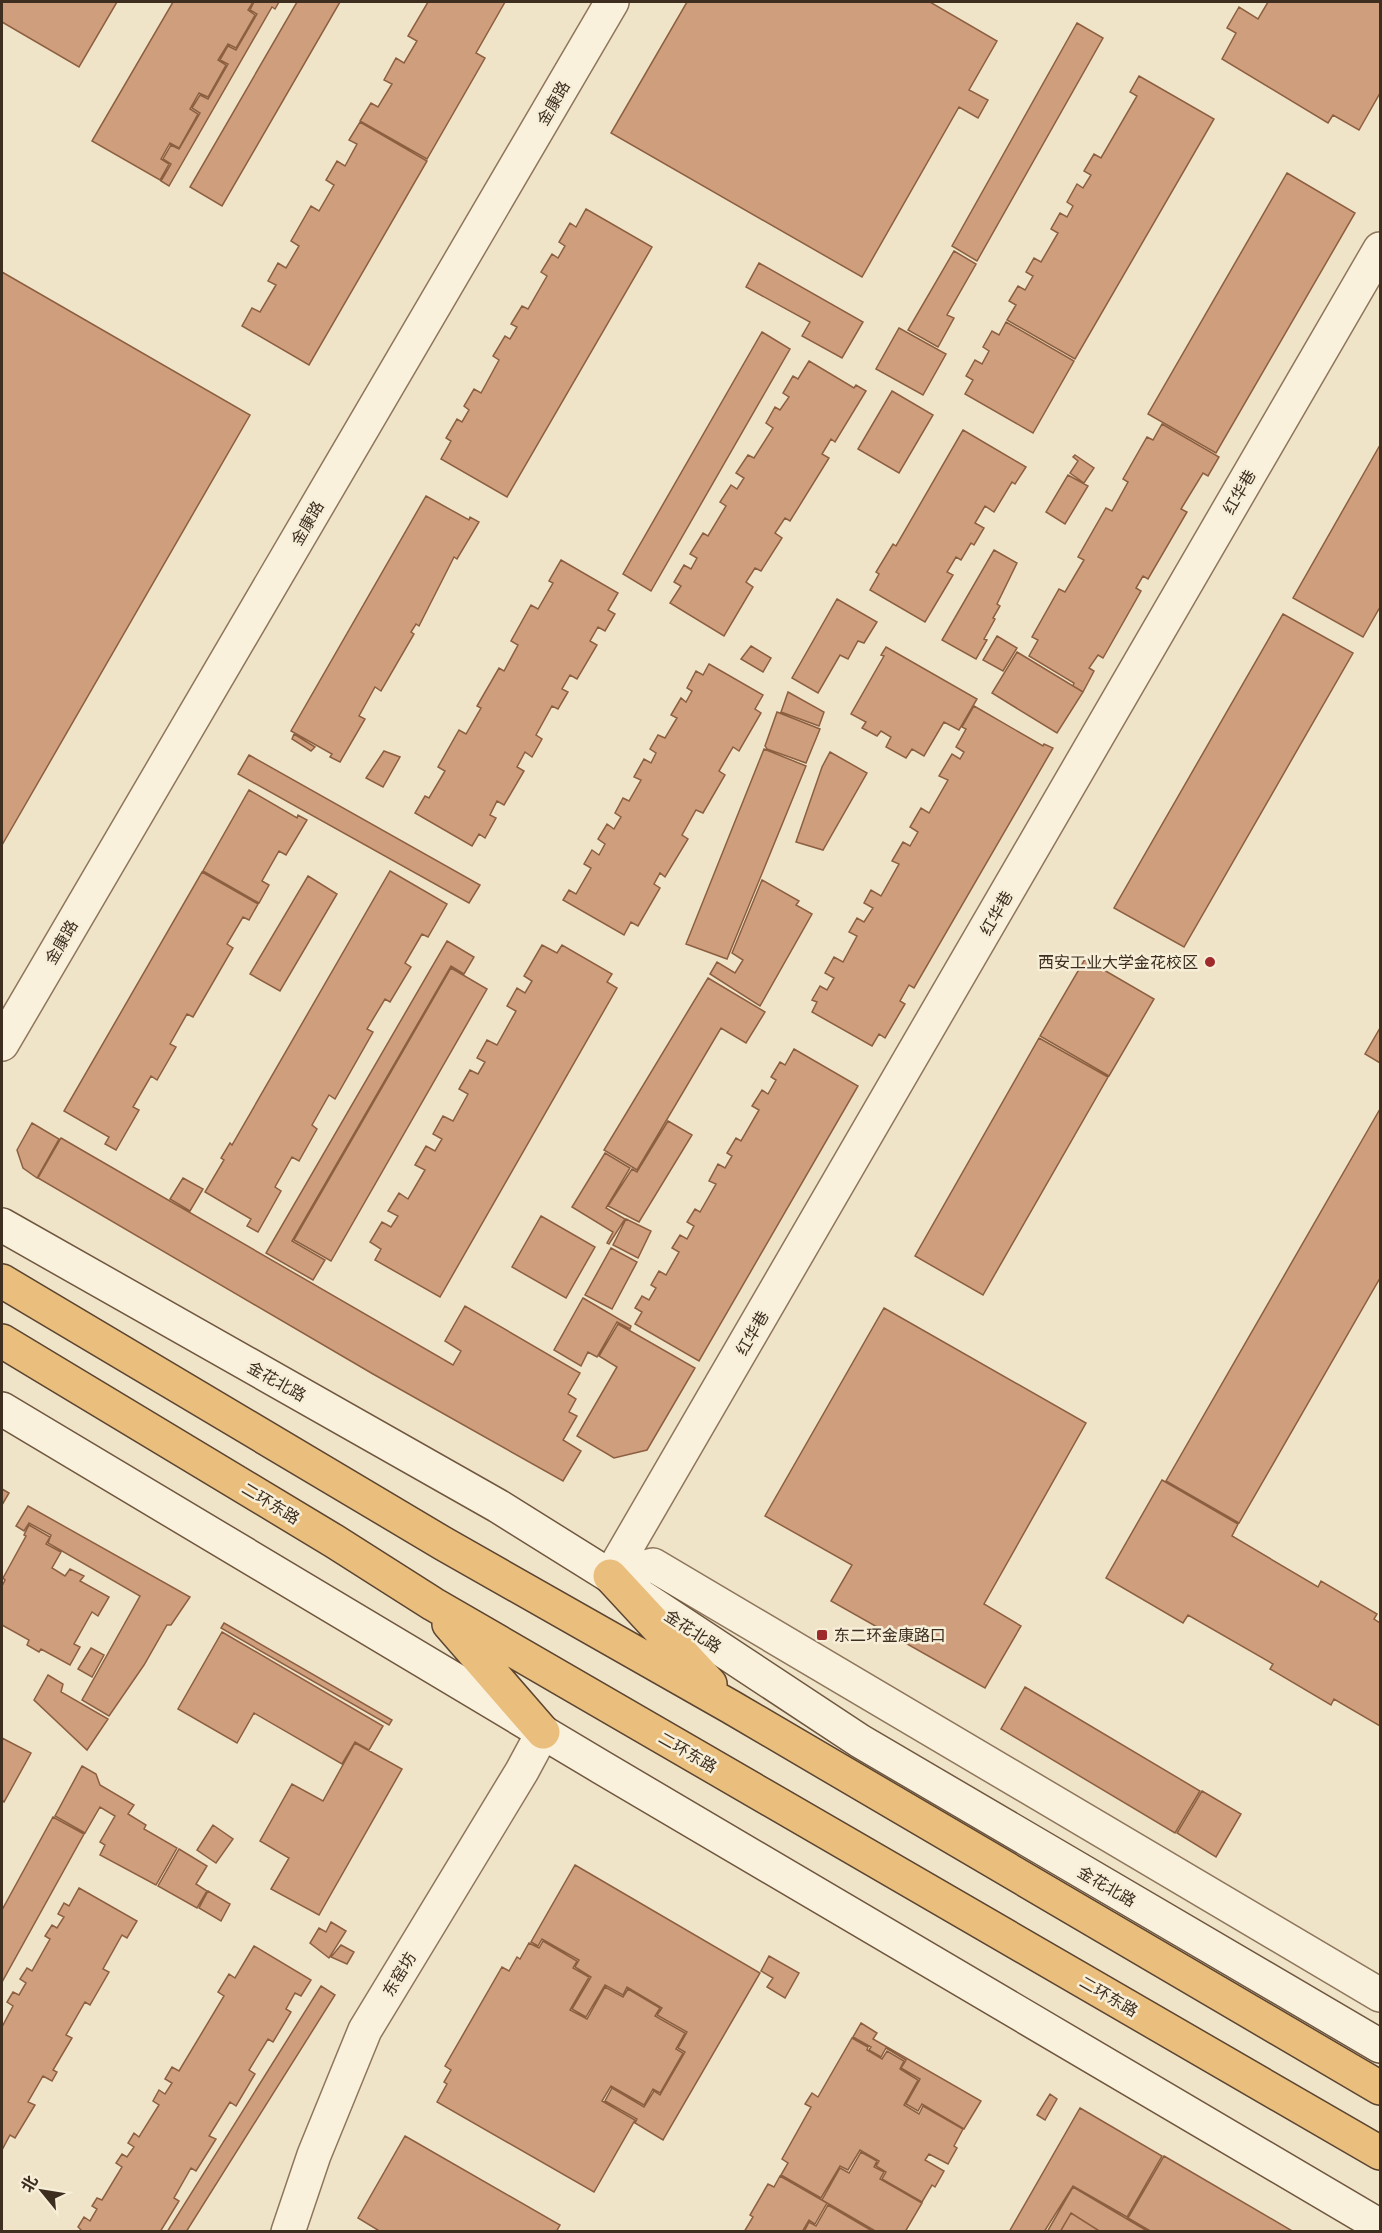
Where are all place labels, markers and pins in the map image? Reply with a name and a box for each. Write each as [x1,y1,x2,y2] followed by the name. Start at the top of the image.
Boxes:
[1038,949,1198,973] place label: 西安工业大学金花校区
[1203,955,1217,969] marker: 西安工业大学金花校区
[834,1622,946,1646] place label: 东二环金康路口
[815,1628,829,1642] marker: 东二环金康路口

